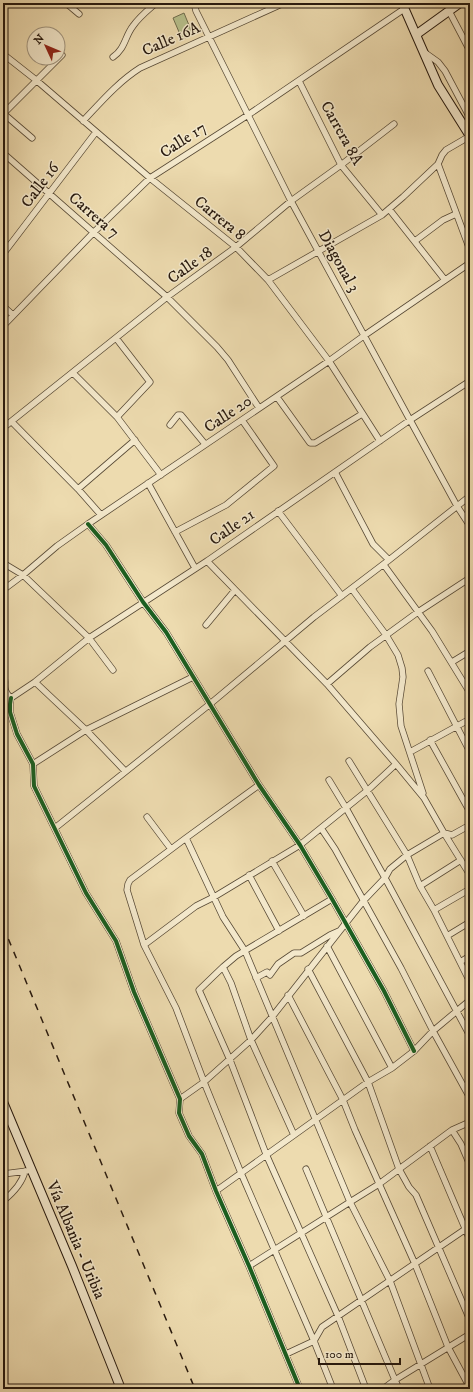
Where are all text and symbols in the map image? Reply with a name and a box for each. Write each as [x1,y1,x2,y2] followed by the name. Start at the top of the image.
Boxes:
[139,17,204,61] street label: Calle 16A
[26,26,66,66] north arrow
[31,32,48,48] text: N
[316,97,368,169] street label: Carrera 8A
[156,118,210,162] street label: Calle 17
[17,158,64,211] street label: Calle 16
[65,188,123,242] street label: Carrera 7
[190,191,250,245] street label: Carrera 8
[314,227,364,296] street label: Diagonal 3
[164,242,216,288] street label: Calle 18
[200,391,256,437] street label: Calle 20
[205,504,259,550] street label: Calle 21
[42,1177,110,1302] street label: Vía Albania - Uribia
[319,1340,400,1366] scale bar
[325,1347,354,1362] text: 100 m

